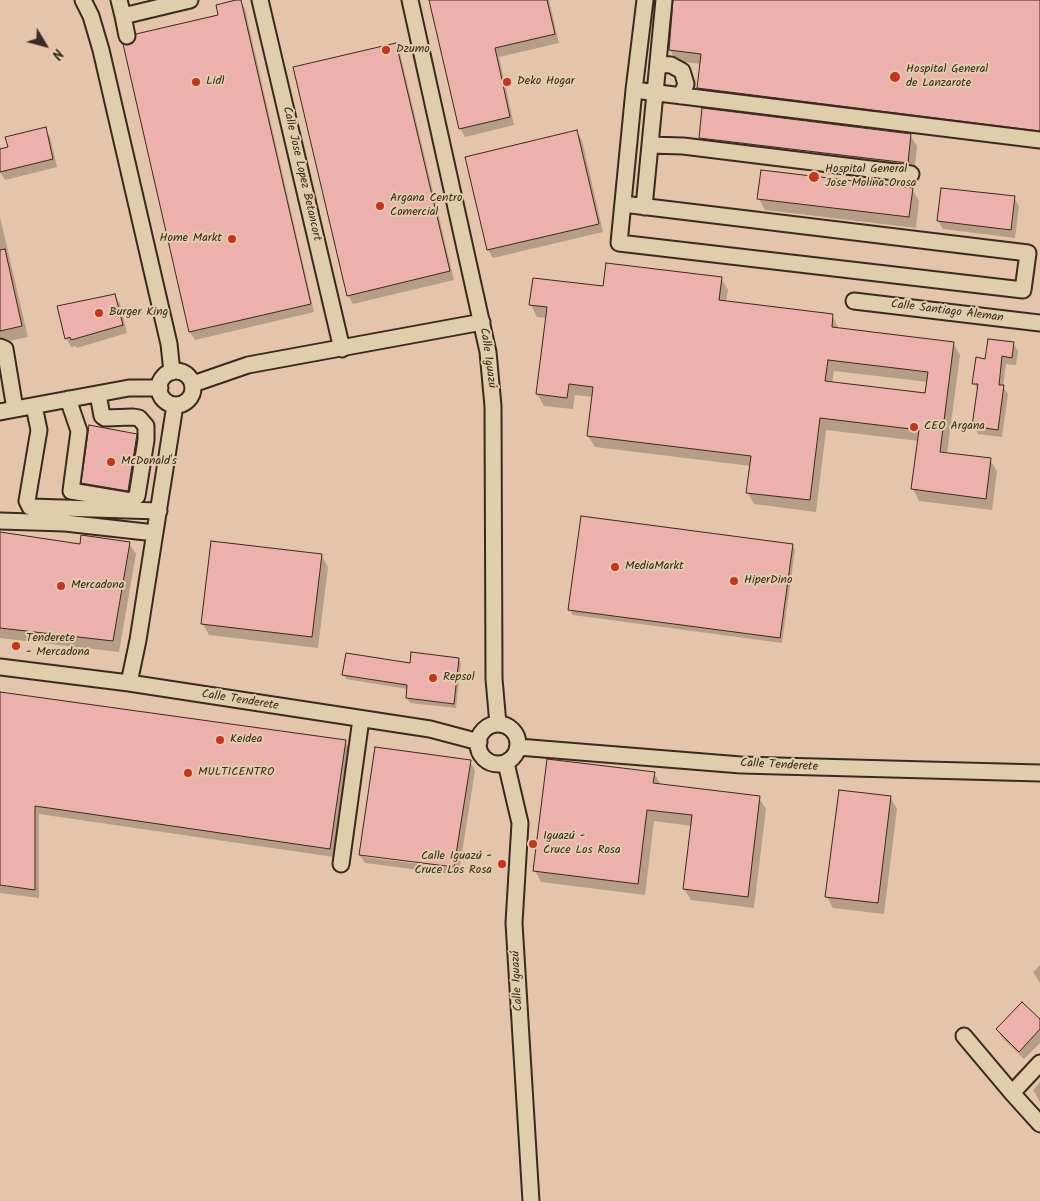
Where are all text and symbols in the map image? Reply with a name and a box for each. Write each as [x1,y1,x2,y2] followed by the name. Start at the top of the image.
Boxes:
[20,20,70,70] north arrow
[396,43,430,57] place label: Dzumo
[46,44,68,64] text: N
[380,44,392,56] marker: Dzumo
[906,63,988,91] place label: Hospital General de Lanzarote
[888,70,902,84] marker: Hospital General de Lanzarote
[206,75,224,89] place label: Lidl
[517,75,575,89] place label: Deko Hogar
[190,76,202,88] marker: Lidl
[501,76,513,88] marker: Deko Hogar
[279,105,323,243] street label: Calle Jose Lopez Betancort
[825,163,916,191] place label: Hospital General Jose Molina Orosa
[807,170,821,184] marker: Hospital General Jose Molina Orosa
[390,192,462,220] place label: Argana Centro Comercial
[374,200,386,212] marker: Argana Centro Comercial
[159,232,222,246] place label: Home Markt
[226,233,238,245] marker: Home Markt
[890,298,1004,326] street label: Calle Santiago Aleman
[109,306,168,320] place label: Burger King
[93,307,105,319] marker: Burger King
[476,327,498,389] street label: Calle Iguazú
[924,420,985,434] place label: CEO Argana
[908,421,920,433] marker: CEO Argana
[121,455,177,469] place label: McDonald's
[105,456,117,468] marker: McDonald's
[625,560,684,574] place label: MediaMarkt
[609,561,621,573] marker: MediaMarkt
[744,574,792,588] place label: HiperDino
[728,575,740,587] marker: HiperDino
[71,579,124,593] place label: Mercadona
[55,580,67,592] marker: Mercadona
[26,632,90,660] place label: Tenderete - Mercadona
[10,640,22,652] marker: Tenderete - Mercadona
[443,671,475,685] place label: Repsol
[427,672,439,684] marker: Repsol
[200,688,280,714] street label: Calle Tenderete
[230,733,262,747] place label: Keidea
[214,734,226,746] marker: Keidea
[740,757,818,775] street label: Calle Tenderete
[198,766,274,780] place label: MULTICENTRO
[182,767,194,779] marker: MULTICENTRO
[543,830,621,858] place label: Iguazú - Cruce Los Rosa
[527,838,539,850] marker: Iguazú - Cruce Los Rosa
[414,850,492,878] place label: Calle Iguazú - Cruce Los Rosa
[496,858,508,870] marker: Calle Iguazú - Cruce Los Rosa
[509,950,527,1012] street label: Calle Iguazú

